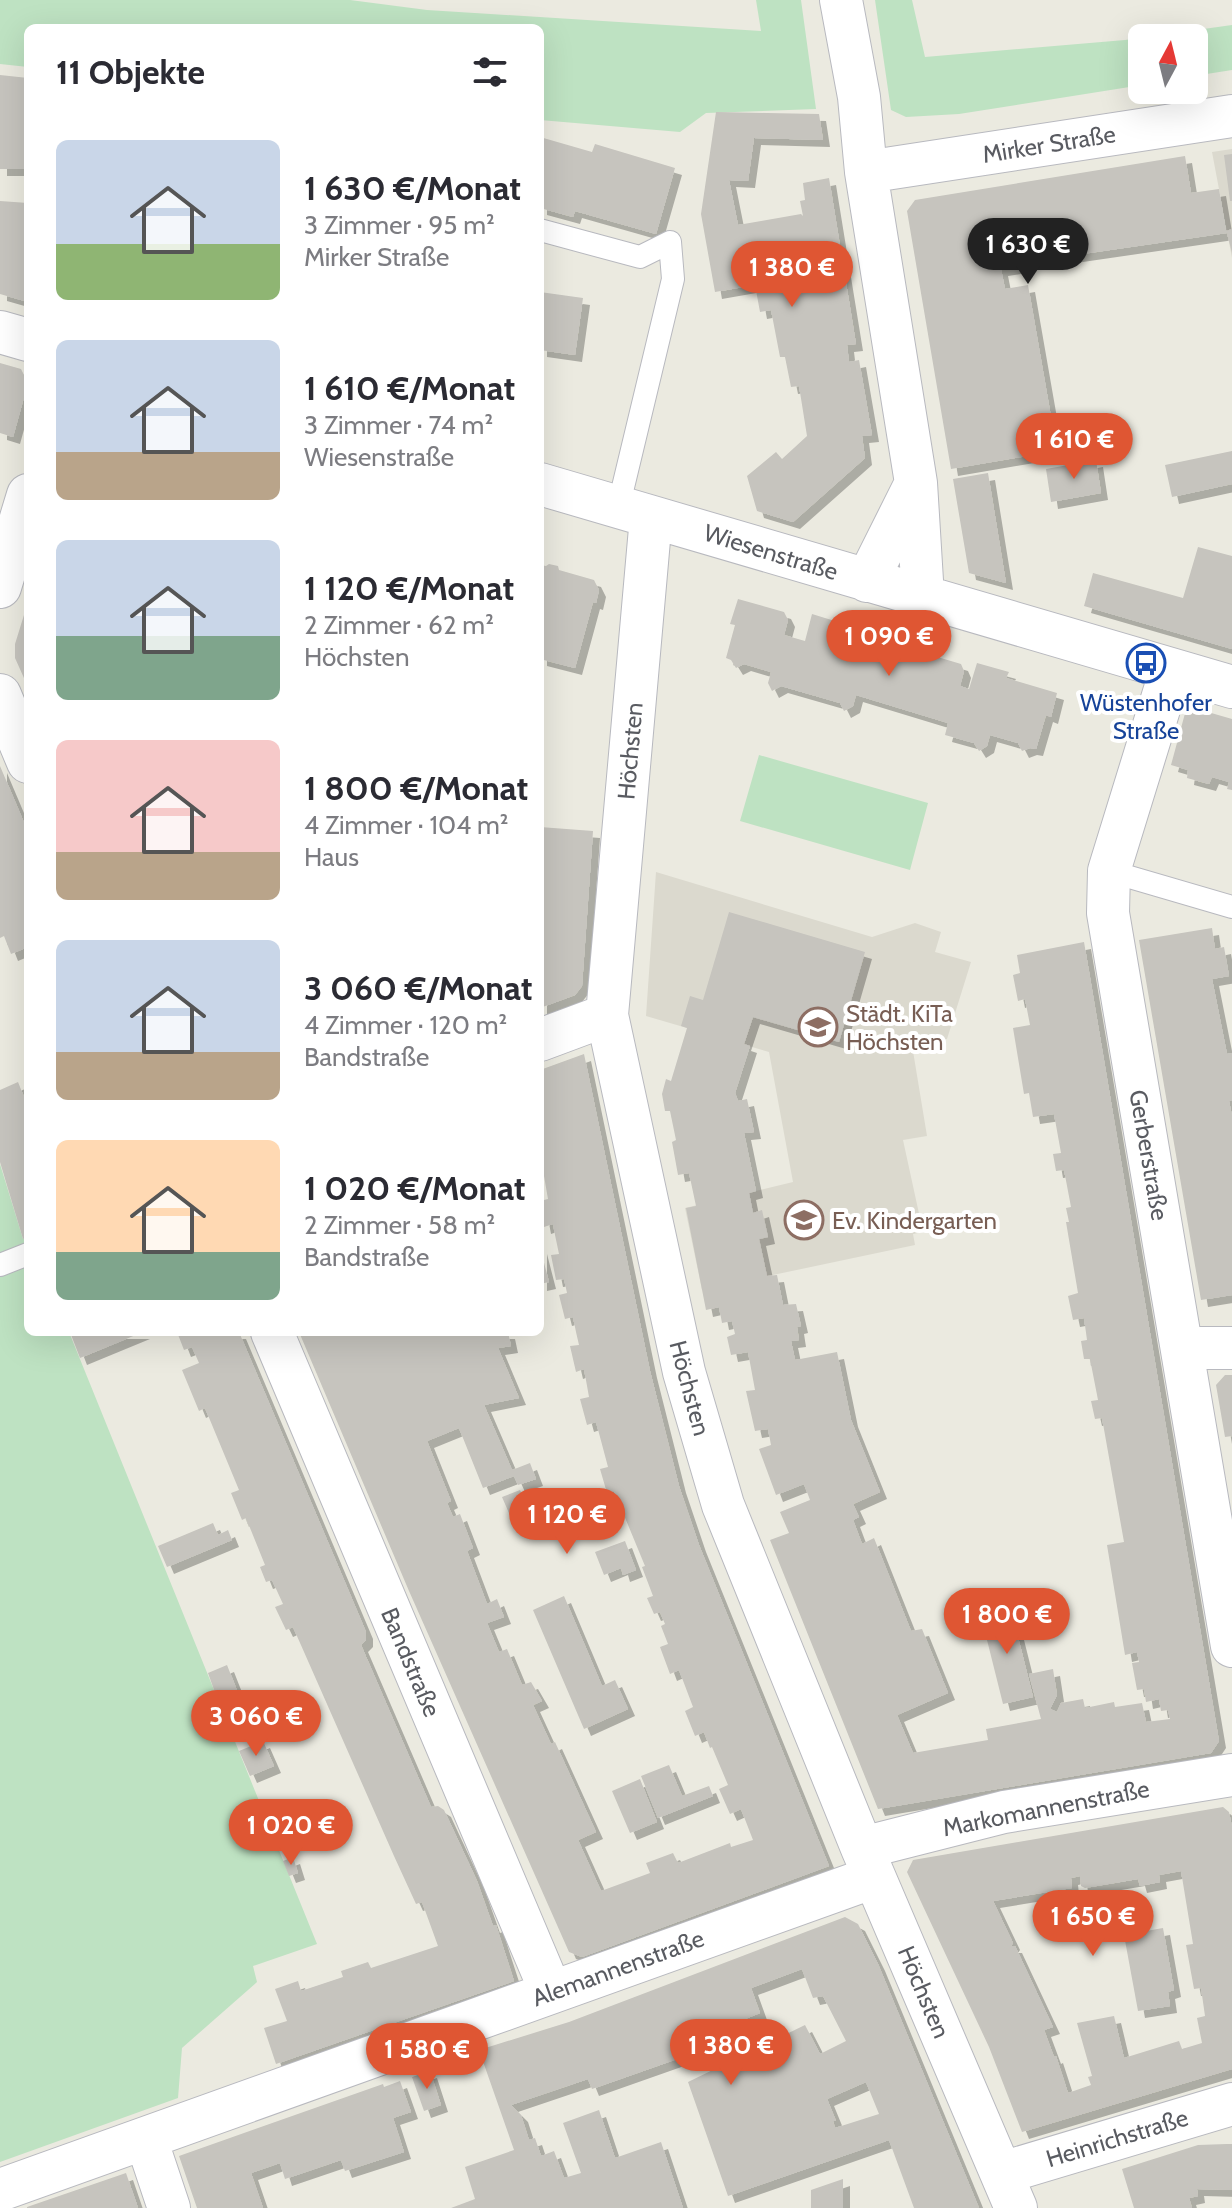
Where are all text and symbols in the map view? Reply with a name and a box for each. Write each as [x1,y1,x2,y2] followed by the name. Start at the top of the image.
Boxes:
[1128,24,1208,104] north arrow
[1128,24,1208,104] map controls
[468,50,512,94] icon: filters
[56,51,205,93] text: 11 Objekte
[980,119,1118,169] street label: Mirker Straße
[304,167,521,209] text: 1 630 €/Monat
[120,172,216,268] icon: home
[304,209,495,241] text: 3 Zimmer · 95 m²
[954,218,1102,286] pin: 1 630 €
[986,228,1070,260] text: 1 630 €
[304,241,449,273] text: Mirker Straße
[718,241,866,309] pin: 1 380 €
[749,251,835,283] text: 1 380 €
[304,367,515,409] text: 1 610 €/Monat
[120,372,216,468] icon: home
[304,409,493,441] text: 3 Zimmer · 74 m²
[1000,413,1148,481] pin: 1 610 €
[1034,423,1114,455] text: 1 610 €
[304,441,454,473] text: Wiesenstraße
[700,518,842,586] street label: Wiesenstraße
[304,567,514,609] text: 1 120 €/Monat
[120,572,216,668] icon: home
[304,609,494,641] text: 2 Zimmer · 62 m²
[815,610,963,678] pin: 1 090 €
[844,620,934,652] text: 1 090 €
[304,641,409,673] text: Höchsten
[1125,642,1167,684] bus stop icon: Wüstenhofer Straße
[1080,688,1212,745] place label: Wüstenhofer Straße
[611,701,649,801] street label: Höchsten
[304,767,528,809] text: 1 800 €/Monat
[120,772,216,868] icon: home
[304,809,508,841] text: 4 Zimmer · 104 m²
[304,841,359,873] text: Haus
[304,967,532,1009] text: 3 060 €/Monat
[120,972,216,1068] icon: home
[846,999,953,1056] place label: Städt. KiTa Höchsten
[797,1006,839,1048] school or university icon: Städt. KiTa Höchsten
[304,1009,507,1041] text: 4 Zimmer · 120 m²
[304,1041,429,1073] text: Bandstraße
[1123,1087,1175,1223] street label: Gerberstraße
[304,1167,526,1209] text: 1 020 €/Monat
[120,1172,216,1268] icon: home
[783,1199,825,1241] school or university icon: Ev. Kindergarten
[832,1206,997,1235] place label: Ev. Kindergarten
[304,1209,495,1241] text: 2 Zimmer · 58 m²
[304,1241,429,1273] text: Bandstraße
[663,1337,717,1439] street label: Höchsten
[493,1488,641,1556] pin: 1 120 €
[527,1498,607,1530] text: 1 120 €
[933,1588,1081,1656] pin: 1 800 €
[962,1598,1052,1630] text: 1 800 €
[375,1603,447,1721] street label: Bandstraße
[182,1690,330,1758] pin: 3 060 €
[209,1700,303,1732] text: 3 060 €
[940,1774,1152,1842] street label: Markomannenstraße
[217,1799,365,1867] pin: 1 020 €
[247,1809,335,1841] text: 1 020 €
[1019,1890,1167,1958] pin: 1 650 €
[1051,1900,1135,1932] text: 1 650 €
[528,1924,708,2012] street label: Alemannenstraße
[892,1942,956,2042] street label: Höchsten
[657,2019,805,2087] pin: 1 380 €
[353,2023,501,2091] pin: 1 580 €
[688,2029,774,2061] text: 1 380 €
[384,2033,470,2065] text: 1 580 €
[1042,2103,1192,2173] street label: Heinrichstraße

